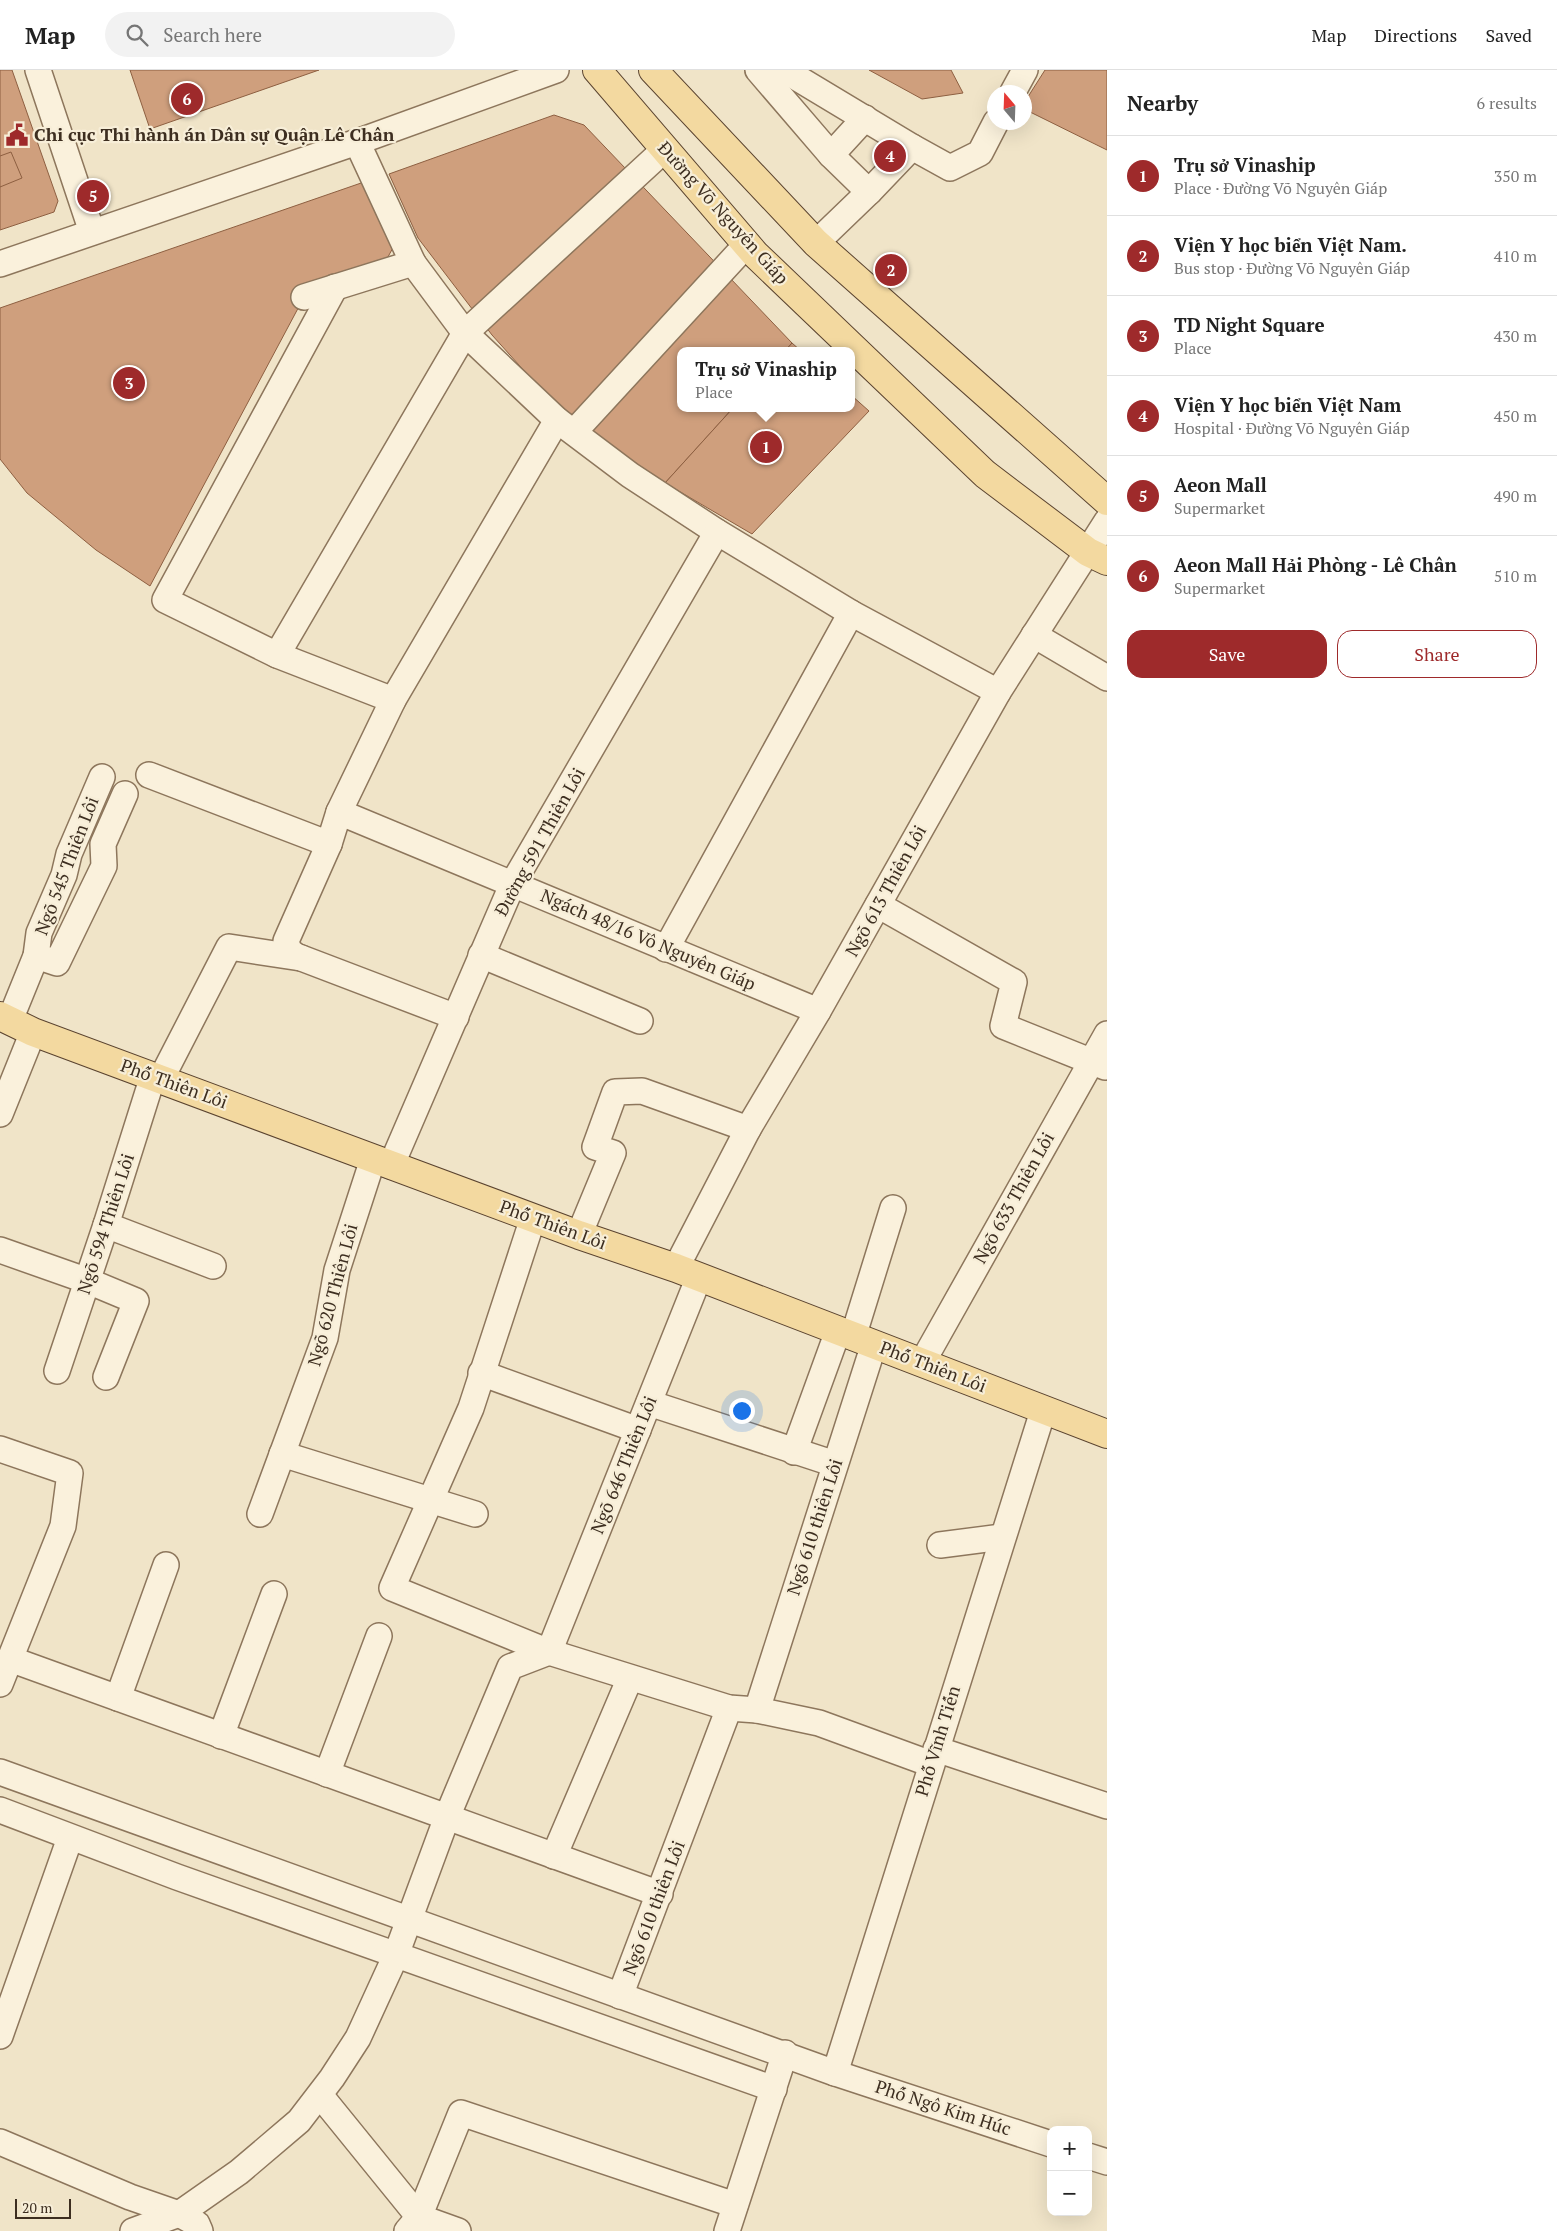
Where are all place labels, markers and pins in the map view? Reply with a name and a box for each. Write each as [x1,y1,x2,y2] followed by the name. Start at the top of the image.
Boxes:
[171,80,203,118] pin: 6
[4,122,30,148] public building icon: Chi cục Thi hành án Dân sự Quận Lê Chân
[34,122,395,146] place label: Chi cục Thi hành án Dân sự Quận Lê Chân
[874,137,906,175] pin: 4
[77,177,109,215] pin: 5
[875,251,907,289] pin: 2
[113,364,145,402] pin: 3
[750,428,782,466] pin: 1

